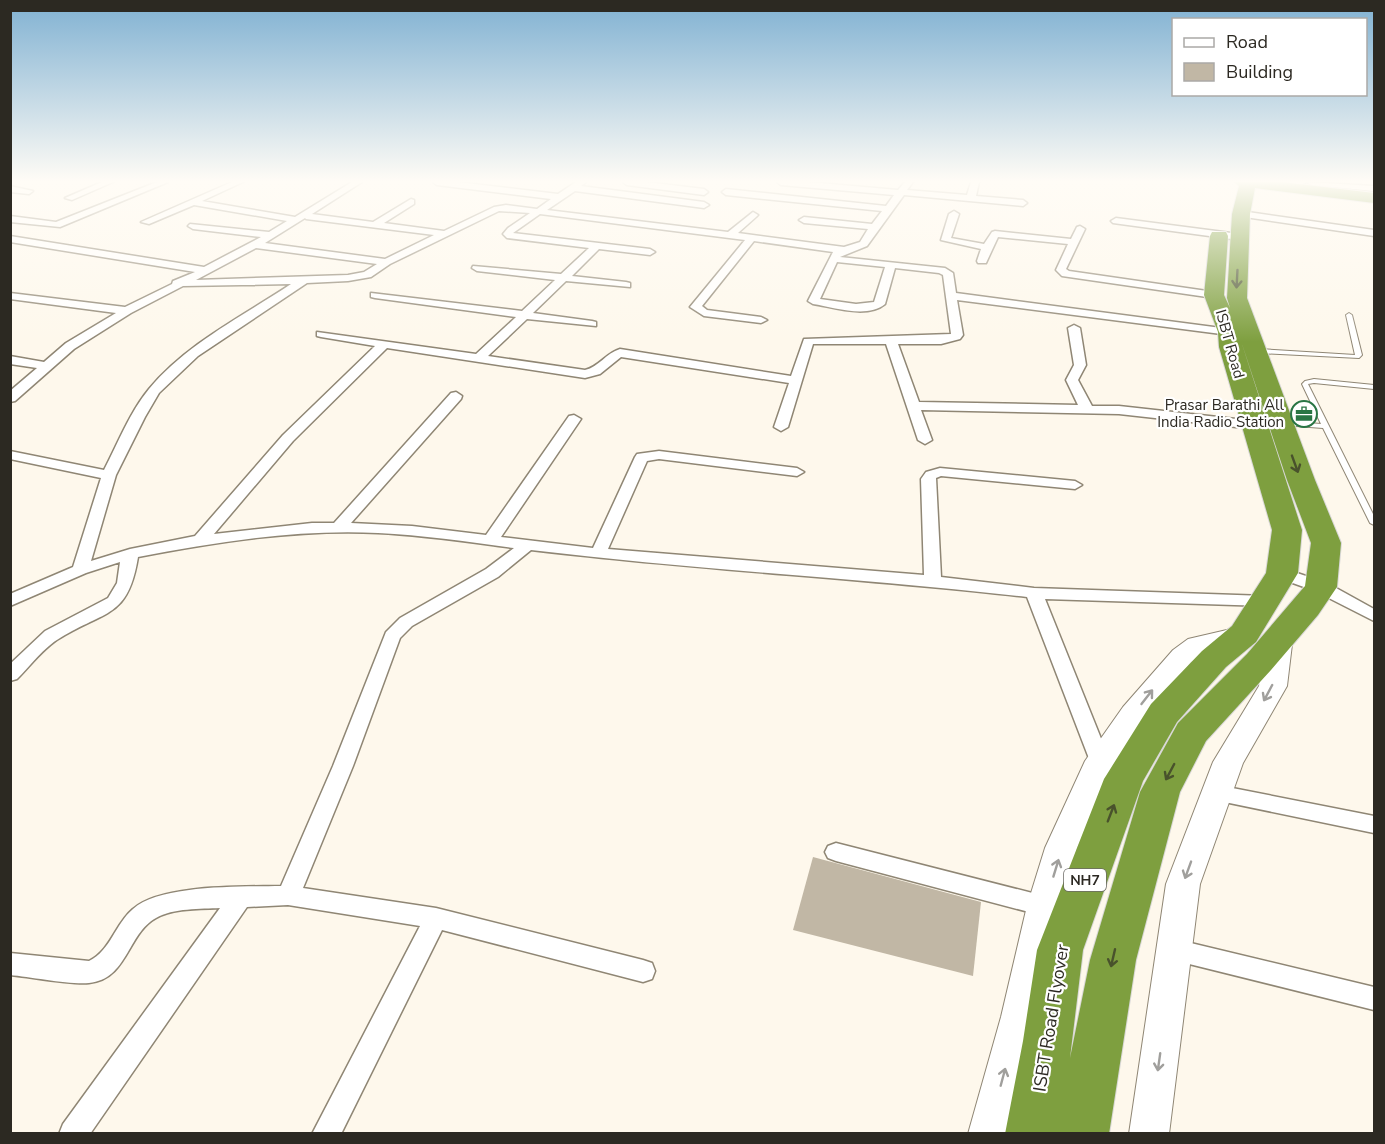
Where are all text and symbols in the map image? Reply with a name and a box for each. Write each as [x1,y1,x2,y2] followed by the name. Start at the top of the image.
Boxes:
[1172,18,1367,96] legend
[1226,30,1268,54] text: Road
[1226,60,1293,84] text: Building
[1232,269,1243,289] one-way arrow
[1211,307,1249,381] street label: ISBT Road
[1157,395,1285,432] place label: Prasar Barathi All India Radio Station
[1289,399,1319,429] office icon: Prasar Barathi All India Radio Station
[1291,455,1302,473] one-way arrow
[1262,684,1274,702] one-way arrow
[1140,689,1153,705] one-way arrow
[1164,763,1175,781] one-way arrow
[1106,805,1117,823] one-way arrow
[1051,859,1062,878] one-way arrow
[1182,860,1193,879] one-way arrow
[1064,869,1106,891] road number: NH7
[1028,942,1075,1093] street label: ISBT Road Flyover
[1107,949,1119,968] one-way arrow
[1153,1052,1164,1072] one-way arrow
[998,1068,1010,1087] one-way arrow

